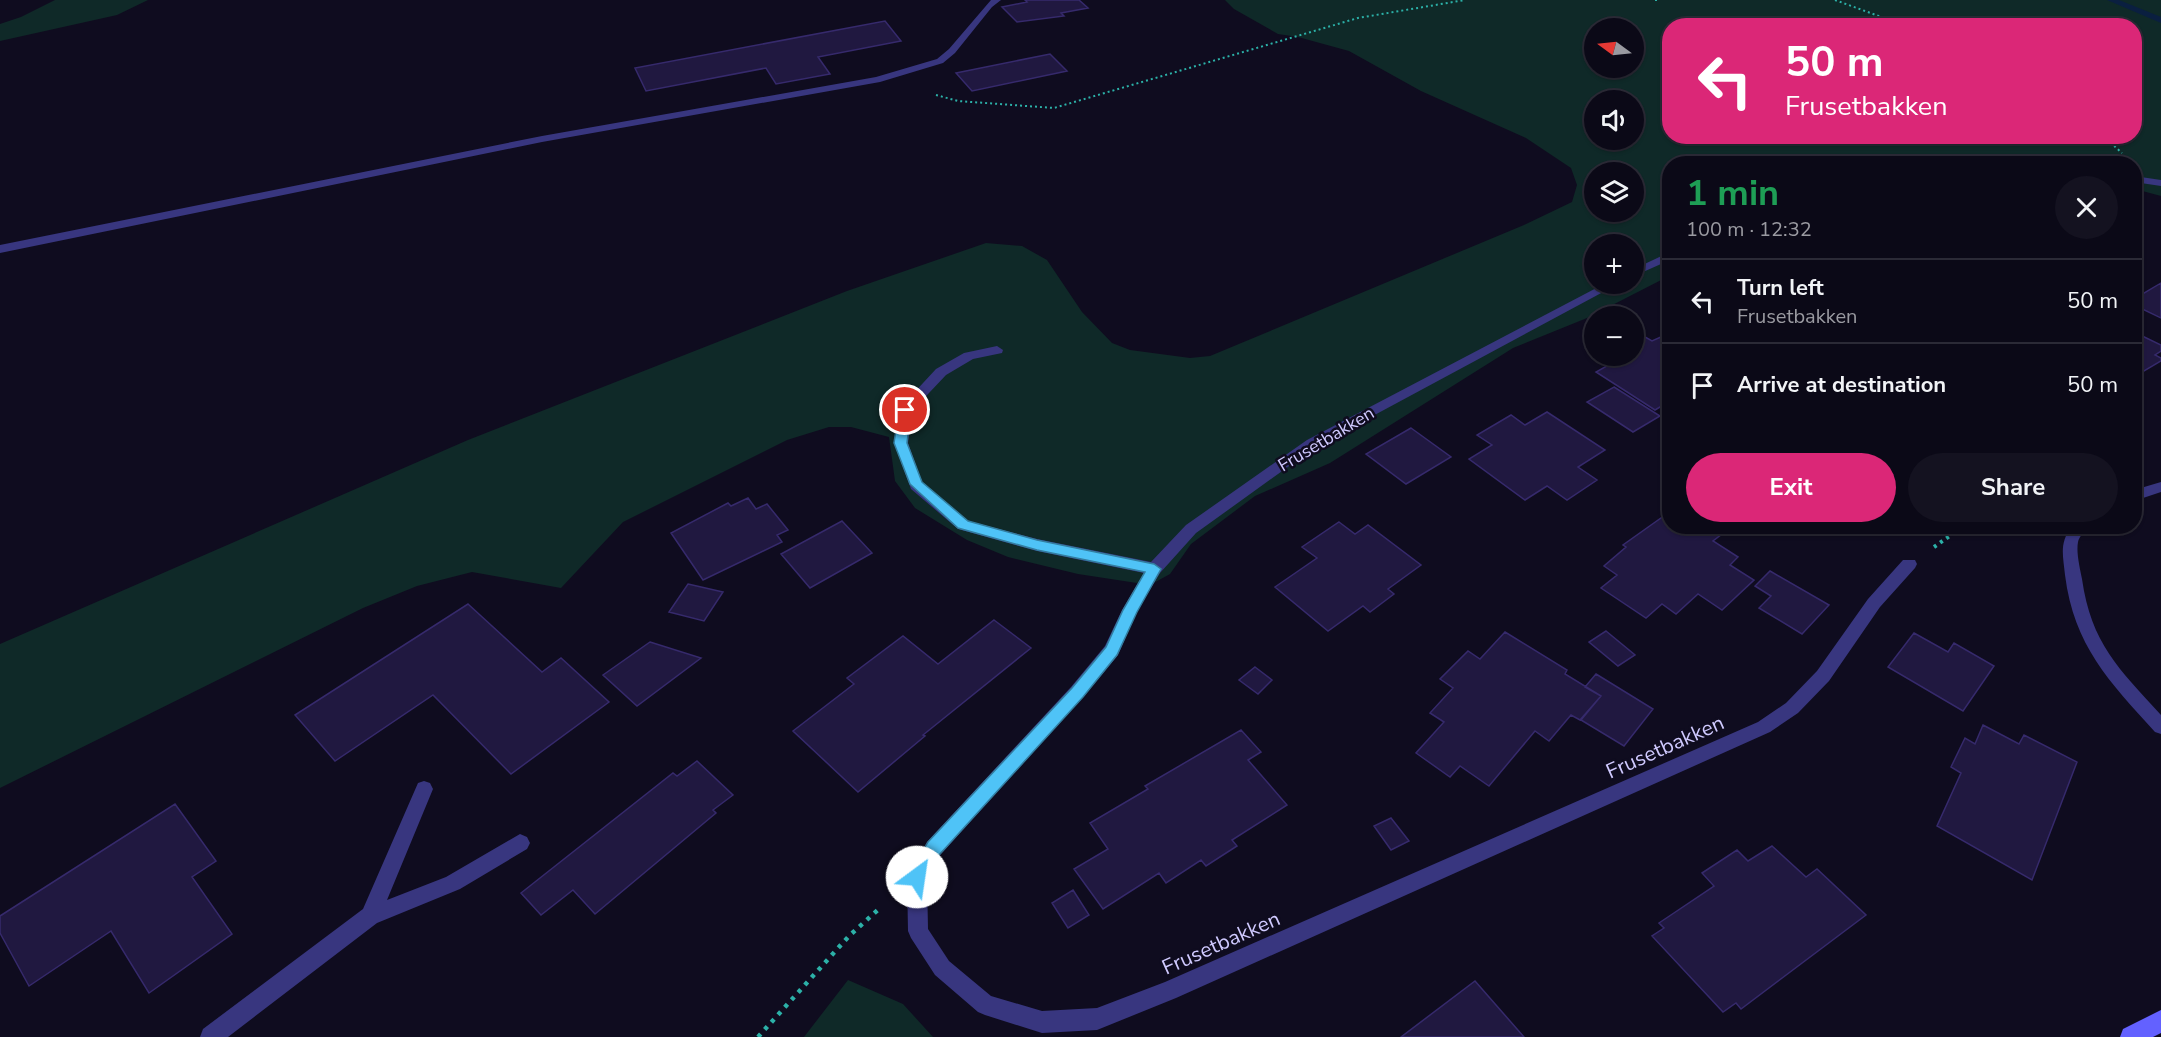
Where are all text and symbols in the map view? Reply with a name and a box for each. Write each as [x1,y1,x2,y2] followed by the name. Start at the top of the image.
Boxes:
[1584,18,1644,78] north arrow
[1584,18,1644,366] map controls
[1785,34,1884,91] text: 50 m
[1686,42,1764,120] icon: left
[1785,88,1948,125] text: Frusetbakken
[1584,90,1644,150] button: sound
[1584,162,1644,222] button: layers
[1686,169,1779,218] text: 1 min
[2055,176,2118,239] button: close
[1686,216,1812,243] text: 100 m · 12:32
[1584,234,1644,294] button: +
[1737,273,1824,303] text: Turn left
[1686,285,1719,318] icon: left
[2067,286,2118,316] text: 50 m
[1737,303,1857,330] text: Frusetbakken
[1584,306,1644,366] button: −
[1686,369,1719,402] icon: arrive
[1737,370,1946,400] text: Arrive at destination
[2067,370,2118,400] text: 50 m
[879,384,930,435] pin
[888,393,921,426] icon: arrive
[1273,401,1379,477] street label: Frusetbakken
[1686,453,1896,522] button: Exit
[1908,453,2118,522] button: Share
[1602,709,1728,785] street label: Frusetbakken
[885,845,949,909] position arrow
[1158,905,1284,981] street label: Frusetbakken

